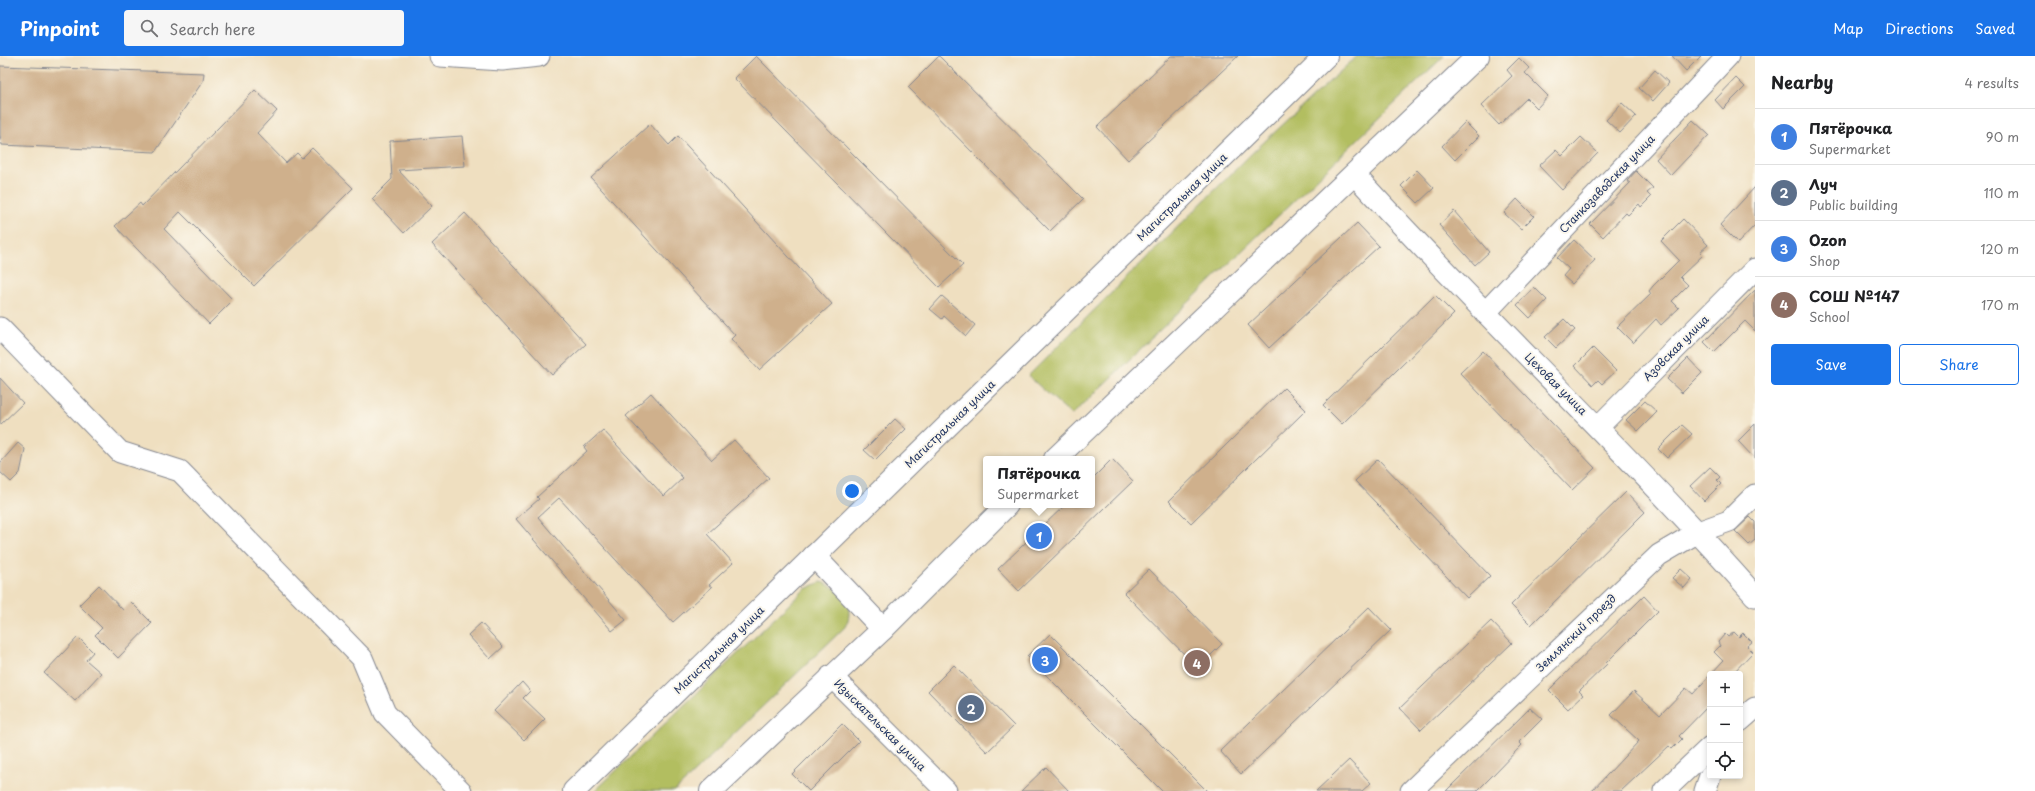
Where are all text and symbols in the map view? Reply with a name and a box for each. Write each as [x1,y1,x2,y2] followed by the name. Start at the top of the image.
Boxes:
[124,10,404,46] search box
[20,14,100,42] text: Pinpoint
[138,17,160,39] icon: search
[170,17,255,40] text: Search here
[1833,18,1863,39] text: Map
[1885,18,1953,39] text: Directions
[1975,18,2015,39] text: Saved
[1771,69,1833,95] text: Nearby
[1965,73,2019,92] text: 4 results
[1809,116,1892,139] text: Пятёрочка
[1781,127,1787,146] text: 1
[1986,127,2019,146] text: 90 m
[1555,130,1659,237] street label: Станкозаводская улица
[1809,139,1891,158] text: Supermarket
[1132,149,1231,245] street label: Магистральная улица
[1809,172,1838,195] text: Луч
[1779,183,1789,202] text: 2
[1984,183,2019,202] text: 110 m
[1809,195,1898,214] text: Public building
[1809,228,1847,251] text: Ozon
[1780,239,1788,258] text: 3
[1980,239,2019,258] text: 120 m
[1809,251,1840,270] text: Shop
[1809,284,1899,307] text: СОШ №147
[1780,295,1788,314] text: 4
[1981,295,2019,314] text: 170 m
[1809,307,1850,326] text: School
[1639,311,1713,384] street label: Азовская улица
[1771,344,1891,385] button: Save
[1899,344,2019,385] button: Share
[1521,349,1591,419] street label: Цеховая улица
[900,376,999,472] street label: Магистральная улица
[983,456,1095,508] popup
[997,461,1081,484] text: Пятёрочка
[842,481,862,501] your location
[997,484,1079,503] text: Supermarket
[1026,521,1052,551] pin: 1
[1532,590,1620,675] street label: Землянский проезд
[669,602,768,698] street label: Магистральная улица
[1032,645,1058,675] pin: 3
[1184,648,1210,678] pin: 4
[1707,671,1743,779] map controls
[1707,671,1743,707] button: +
[830,675,930,775] street label: Изыскательская улица
[958,693,984,723] pin: 2
[1707,707,1743,743] button: −
[1707,743,1743,779] button: locate

